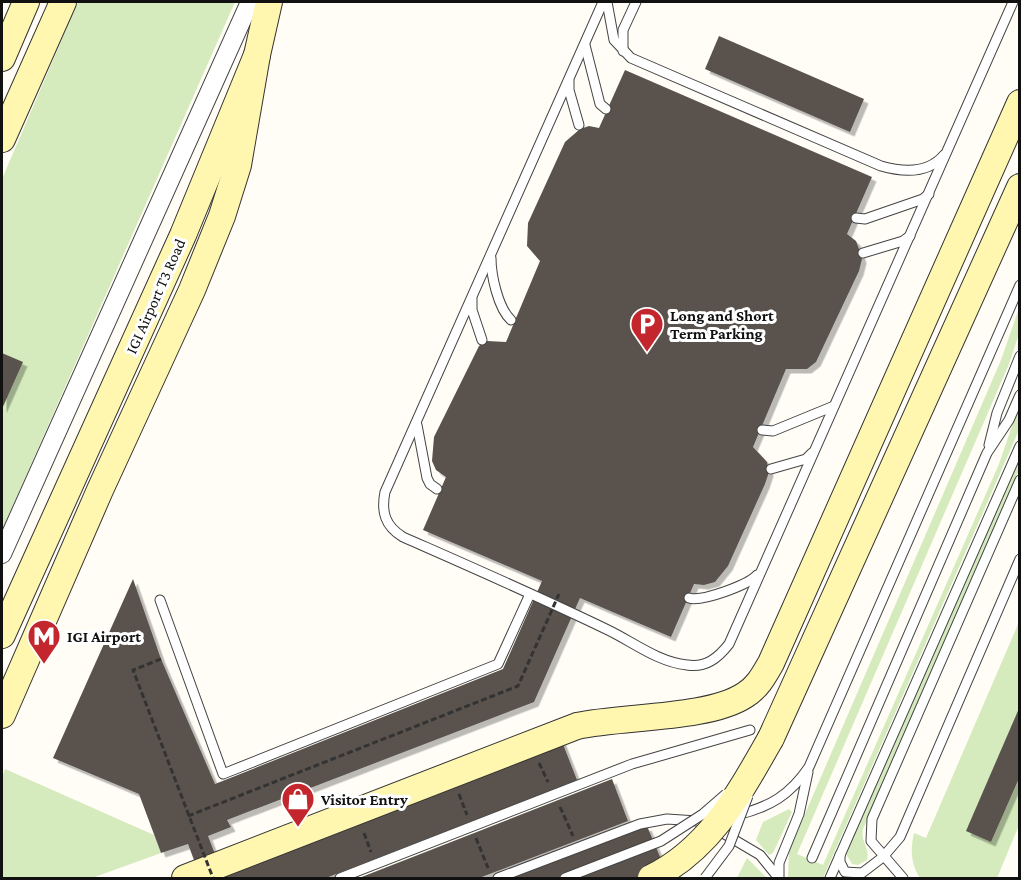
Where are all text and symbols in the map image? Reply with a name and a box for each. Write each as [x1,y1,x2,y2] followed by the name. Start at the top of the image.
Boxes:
[123,236,190,357] street label: IGI Airport T3 Road
[629,306,665,353] parking icon: Long and Short Term Parking
[670,307,774,342] place label: Long and Short Term Parking
[26,618,62,665] metro station icon: IGI Airport
[67,628,141,645] place label: IGI Airport
[280,781,316,828] shop icon: Visitor Entry
[320,791,408,808] place label: Visitor Entry

